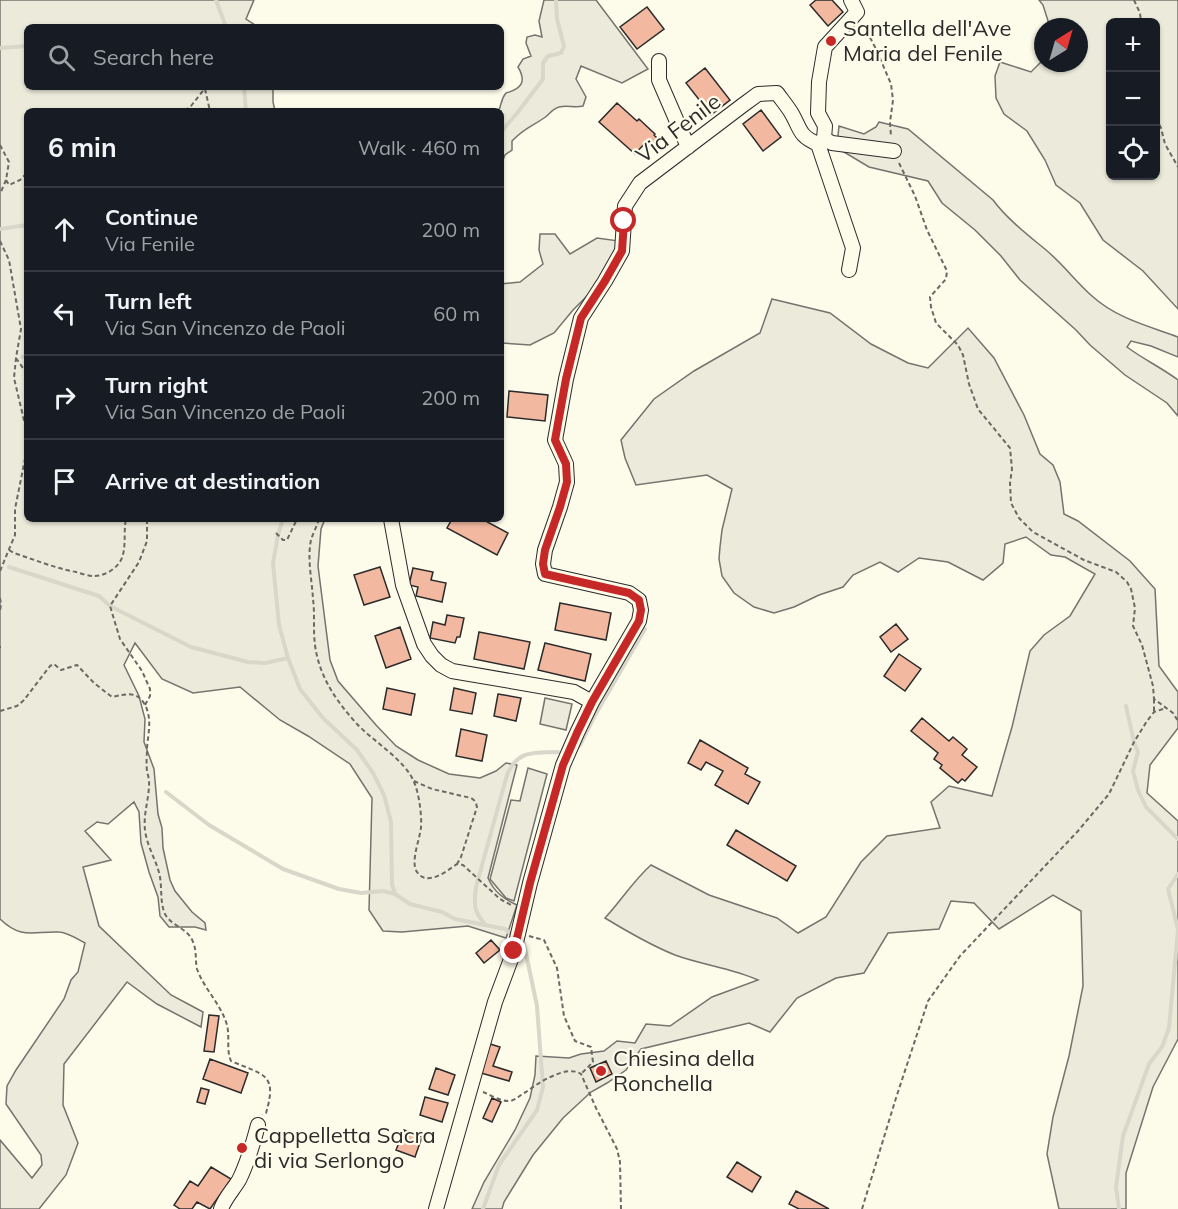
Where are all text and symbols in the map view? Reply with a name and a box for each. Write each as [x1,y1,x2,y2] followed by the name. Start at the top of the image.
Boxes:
[843,14,1011,67] place label: Santella dell'Ave Maria del Fenile
[1034,18,1088,72] north arrow
[1106,18,1160,180] map controls
[1106,18,1160,72] button: +
[24,24,504,90] search box
[824,34,838,48] marker: Santella dell'Ave Maria del Fenile
[45,41,78,74] icon: search
[93,43,214,71] text: Search here
[1106,72,1160,126] button: −
[630,87,726,169] street label: Via Fenile
[1106,126,1160,180] button: locate
[48,131,117,164] text: 6 min
[358,135,480,160] text: Walk · 460 m
[105,203,198,231] text: Continue
[610,207,636,233] route start
[48,213,81,246] icon: ahead
[421,217,480,242] text: 200 m
[105,231,195,256] text: Via Fenile
[105,287,192,315] text: Turn left
[48,297,81,330] icon: left
[433,301,480,326] text: 60 m
[105,315,345,340] text: Via San Vincenzo de Paoli
[105,371,208,399] text: Turn right
[48,381,81,414] icon: right
[421,385,480,410] text: 200 m
[105,399,345,424] text: Via San Vincenzo de Paoli
[48,465,81,498] icon: arrive
[105,467,320,495] text: Arrive at destination
[500,937,526,963] route end
[613,1044,755,1097] place label: Chiesina della Ronchella
[594,1064,608,1078] marker: Chiesina della Ronchella
[254,1121,436,1174] place label: Cappelletta Sacra di via Serlongo
[235,1141,249,1155] marker: Cappelletta Sacra di via Serlongo

